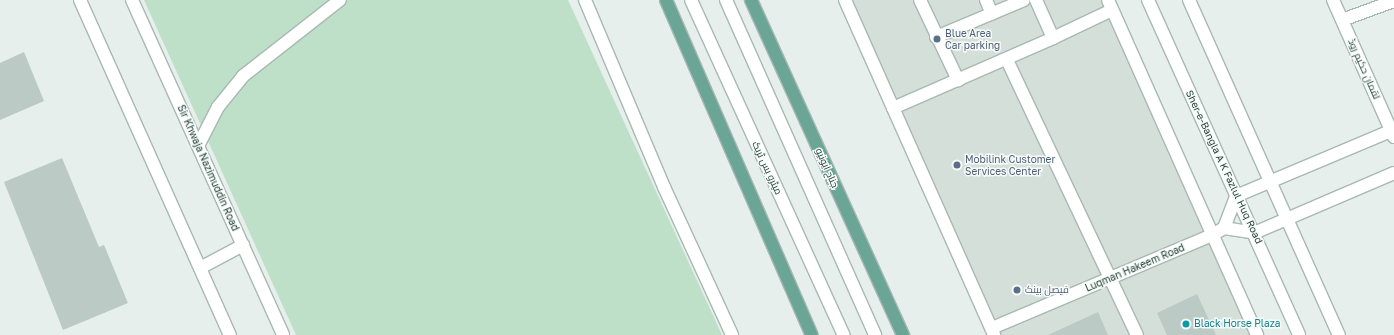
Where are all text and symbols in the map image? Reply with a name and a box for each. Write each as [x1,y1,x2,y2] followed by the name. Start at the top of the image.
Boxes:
[945,27,1000,50] place label: Blue Area Car parking
[932,34,942,44] marker: Blue Area Car parking
[1345,37,1383,101] street label: لقمان حکیم روڈ
[1183,88,1265,246] street label: Sher-e-Bangla A K Fazlul Huq Road
[175,103,241,233] street label: Sir Khwaja Nazimuddin Road
[749,139,785,197] street label: میٹرو بس ٹریک
[813,146,841,190] street label: جناح ایونیو
[965,153,1055,176] place label: Mobilink Customer Services Center
[952,160,962,170] marker: Mobilink Customer Services Center
[1083,242,1187,294] street label: Luqman Hakeem Road
[1025,284,1069,296] place label: فیصل بینک
[1012,285,1022,295] marker: فیصل بینک
[1194,318,1280,330] place label: Black Horse Plaza
[1181,319,1191,329] marker: Black Horse Plaza

